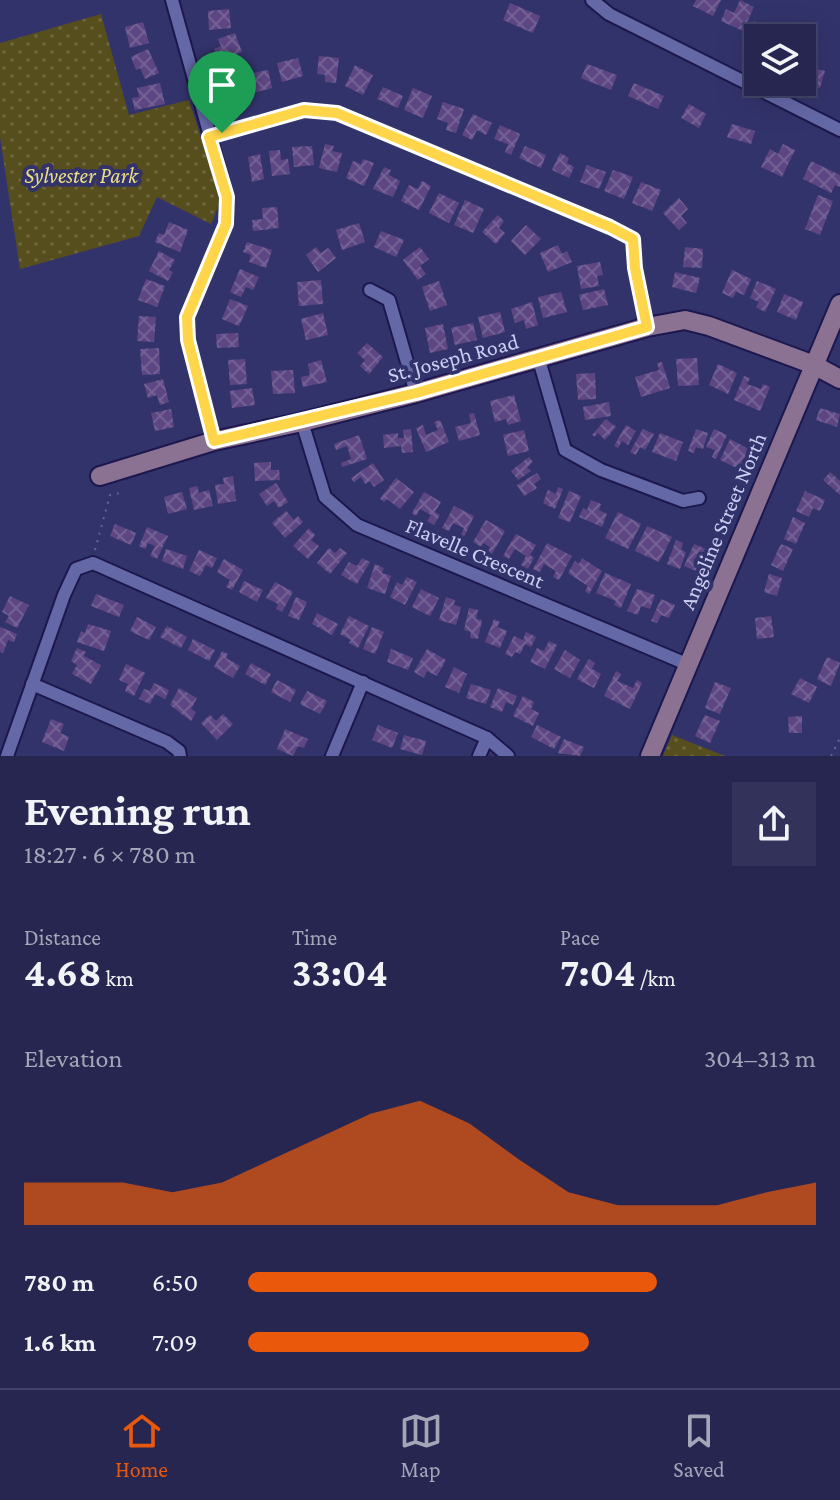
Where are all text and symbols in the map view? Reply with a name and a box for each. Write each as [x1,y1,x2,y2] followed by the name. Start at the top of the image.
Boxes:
[744,24,816,96] map controls
[744,24,816,96] button: layers
[188,51,256,133] pin
[200,63,244,107] icon: arrive
[24,163,139,188] park label: Sylvester Park
[385,328,522,387] street label: St. Joseph Road
[674,429,772,613] street label: Angeline Street North
[402,513,549,594] street label: Flavelle Crescent
[732,782,816,866] button: share
[24,786,251,834] text: Evening run
[24,840,196,869] text: 18:27 · 6 × 780 m
[24,925,101,950] text: Distance
[292,925,337,950] text: Time
[560,925,600,950] text: Pace
[24,950,101,995] text: 4.68
[292,950,388,995] text: 33:04
[560,950,636,995] text: 7:04
[101,966,134,991] text: km
[636,966,676,991] text: /km
[24,1044,122,1073] text: Elevation
[704,1044,816,1073] text: 304–313 m
[24,1268,94,1297] text: 780 m
[152,1268,198,1297] text: 6:50
[24,1328,96,1357] text: 1.6 km
[152,1328,197,1357] text: 7:09
[115,1409,168,1482] tab: Home
[399,1409,443,1482] tab: Map
[673,1409,725,1482] tab: Saved

